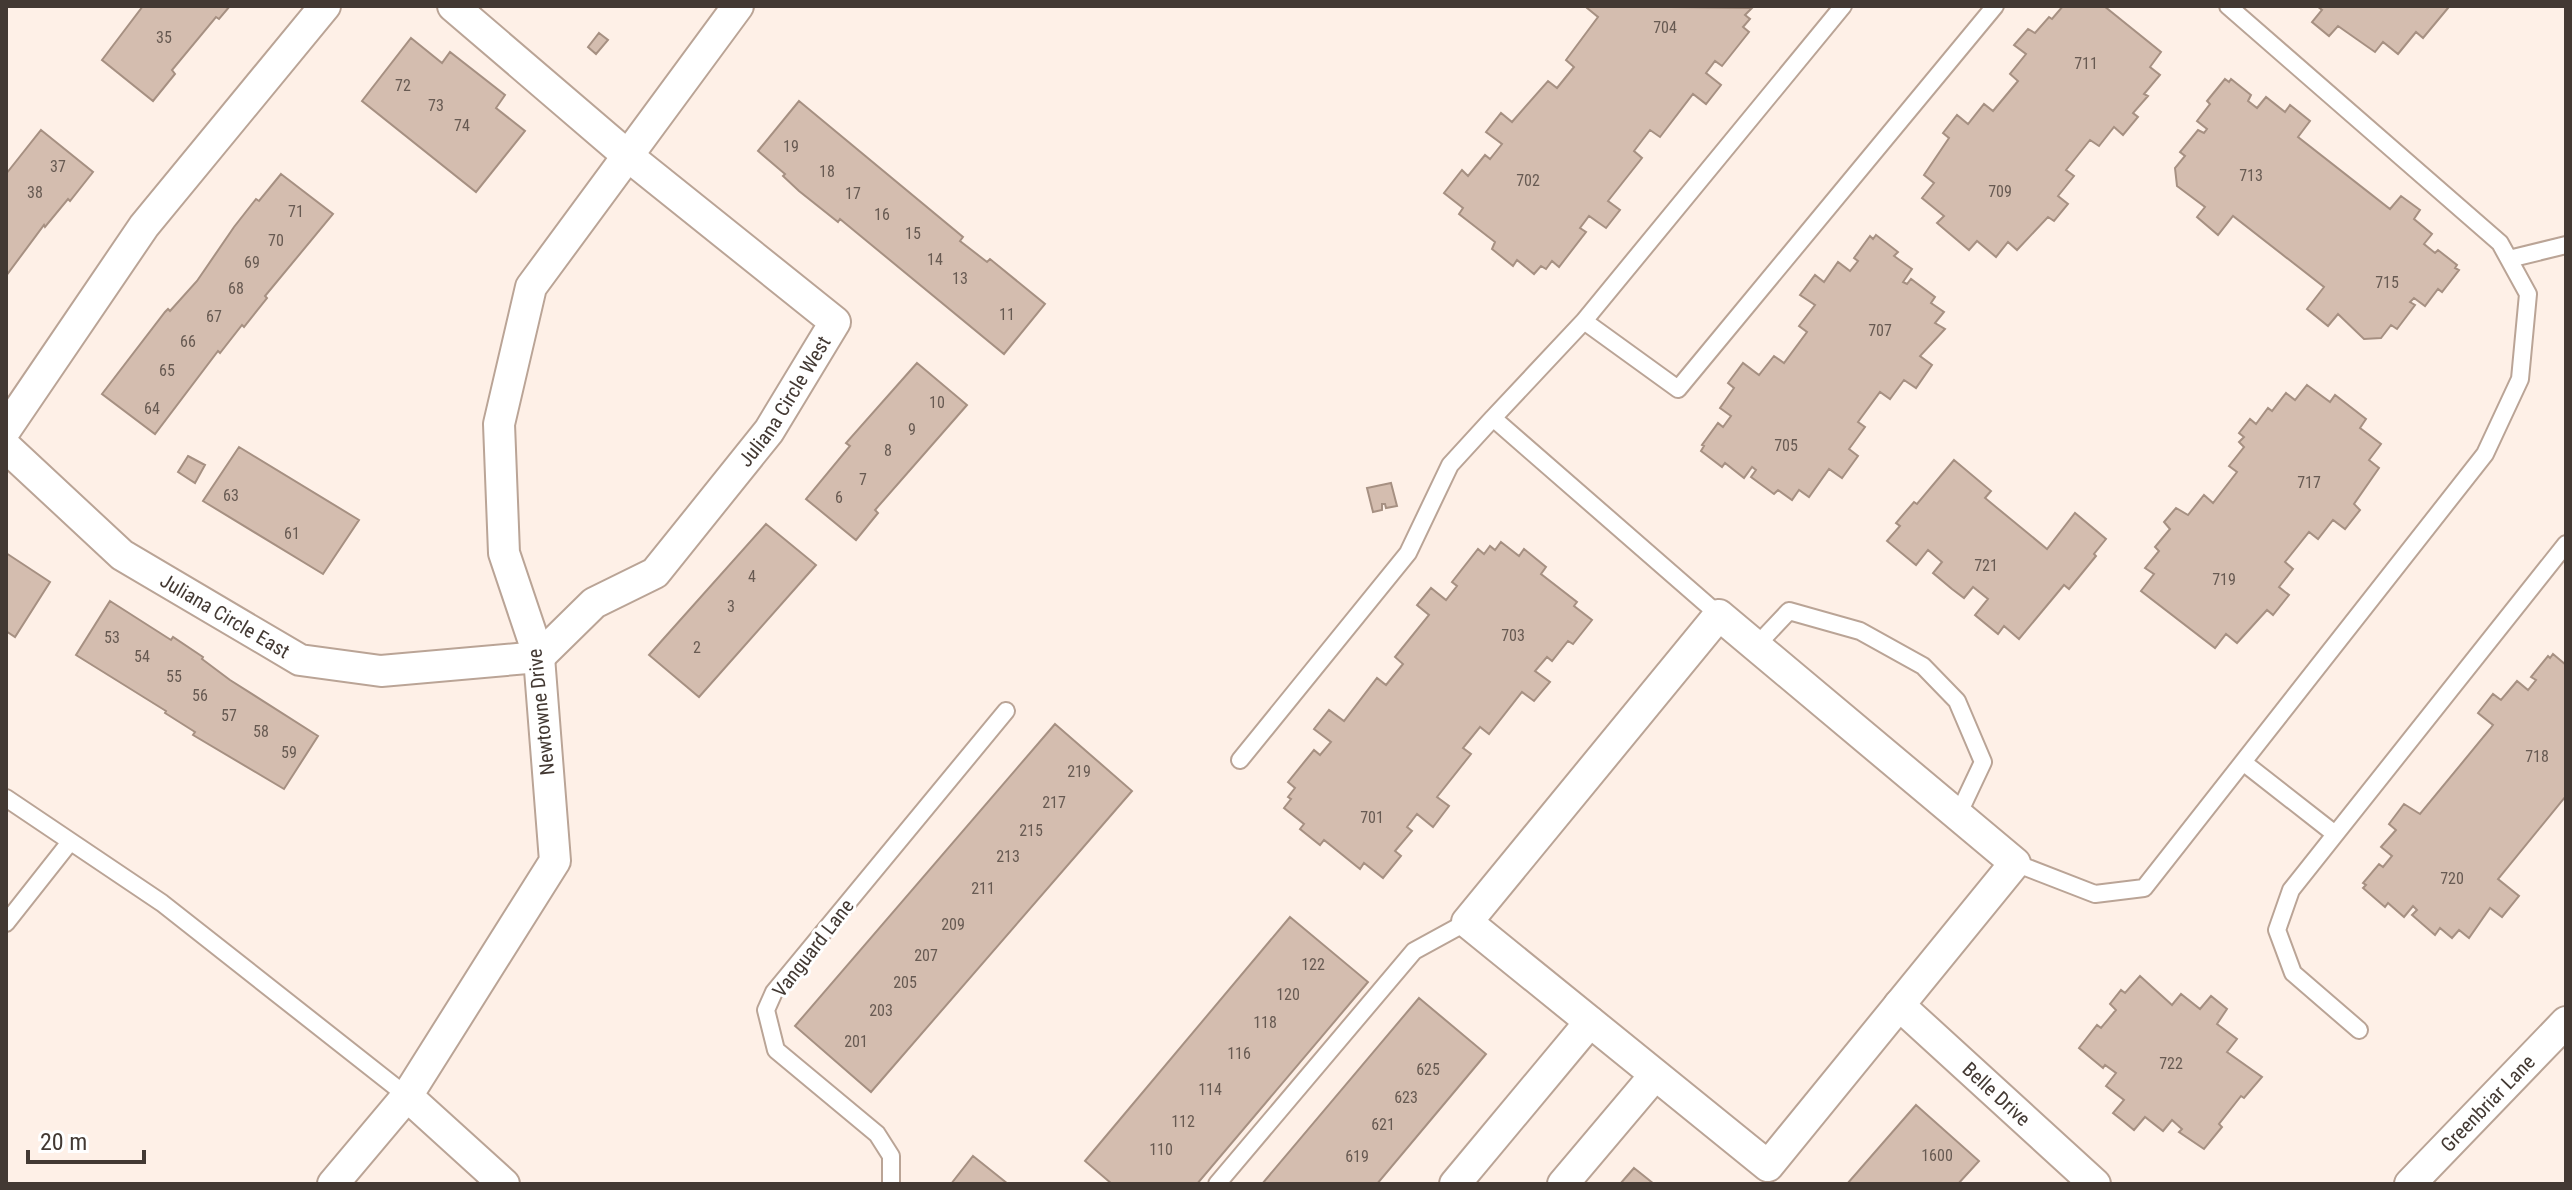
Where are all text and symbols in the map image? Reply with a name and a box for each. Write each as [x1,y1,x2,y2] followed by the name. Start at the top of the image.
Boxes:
[1653,18,1677,37] house number: 704
[156,28,172,47] house number: 35
[2074,54,2098,73] house number: 711
[395,76,411,95] house number: 72
[428,96,444,115] house number: 73
[454,116,470,135] house number: 74
[783,137,799,156] house number: 19
[50,157,66,176] house number: 37
[819,162,835,181] house number: 18
[2239,166,2263,185] house number: 713
[1516,171,1540,190] house number: 702
[1988,182,2012,201] house number: 709
[27,183,43,202] house number: 38
[845,184,861,203] house number: 17
[288,202,304,221] house number: 71
[874,205,890,224] house number: 16
[905,224,921,243] house number: 15
[268,231,284,250] house number: 70
[927,250,943,269] house number: 14
[244,253,260,272] house number: 69
[952,269,968,288] house number: 13
[2375,273,2399,292] house number: 715
[228,279,244,298] house number: 68
[999,305,1015,324] house number: 11
[206,307,222,326] house number: 67
[1868,321,1892,340] house number: 707
[180,332,196,351] house number: 66
[733,332,836,471] street label: Juliana Circle West
[159,361,175,380] house number: 65
[929,393,945,412] house number: 10
[144,399,160,418] house number: 64
[908,420,916,439] house number: 9
[1774,436,1798,455] house number: 705
[884,441,892,460] house number: 8
[859,470,867,489] house number: 7
[2297,473,2321,492] house number: 717
[223,486,239,505] house number: 63
[835,488,843,507] house number: 6
[284,524,300,543] house number: 61
[1974,556,1998,575] house number: 721
[748,567,756,586] house number: 4
[156,568,294,663] street label: Juliana Circle East
[2212,570,2236,589] house number: 719
[727,597,735,616] house number: 3
[1501,626,1525,645] house number: 703
[104,628,120,647] house number: 53
[693,638,701,657] house number: 2
[134,647,150,666] house number: 54
[522,648,560,776] street label: Newtowne Drive
[166,667,182,686] house number: 55
[192,686,208,705] house number: 56
[221,706,237,725] house number: 57
[253,722,269,741] house number: 58
[281,743,297,762] house number: 59
[2525,747,2549,766] house number: 718
[1067,762,1091,781] house number: 219
[1042,793,1066,812] house number: 217
[1360,808,1384,827] house number: 701
[1019,821,1043,840] house number: 215
[996,847,1020,866] house number: 213
[2440,869,2464,888] house number: 720
[971,879,995,898] house number: 211
[767,894,859,1002] street label: Vanguard Lane
[941,915,965,934] house number: 209
[914,946,938,965] house number: 207
[1301,955,1325,974] house number: 122
[893,973,917,992] house number: 205
[1276,985,1300,1004] house number: 120
[869,1001,893,1020] house number: 203
[1253,1013,1277,1032] house number: 118
[844,1032,868,1051] house number: 201
[1227,1044,1251,1063] house number: 116
[2436,1050,2540,1157] street label: Greenbriar Lane
[2159,1054,2183,1073] house number: 722
[1958,1057,2035,1131] street label: Belle Drive
[1416,1060,1440,1079] house number: 625
[1198,1080,1222,1099] house number: 114
[1394,1088,1418,1107] house number: 623
[1171,1112,1195,1131] house number: 112
[28,1114,144,1164] scale bar
[1371,1115,1395,1134] house number: 621
[40,1128,87,1156] text: 20 m
[1149,1140,1173,1159] house number: 110
[1921,1146,1953,1165] house number: 1600
[1345,1147,1369,1166] house number: 619

